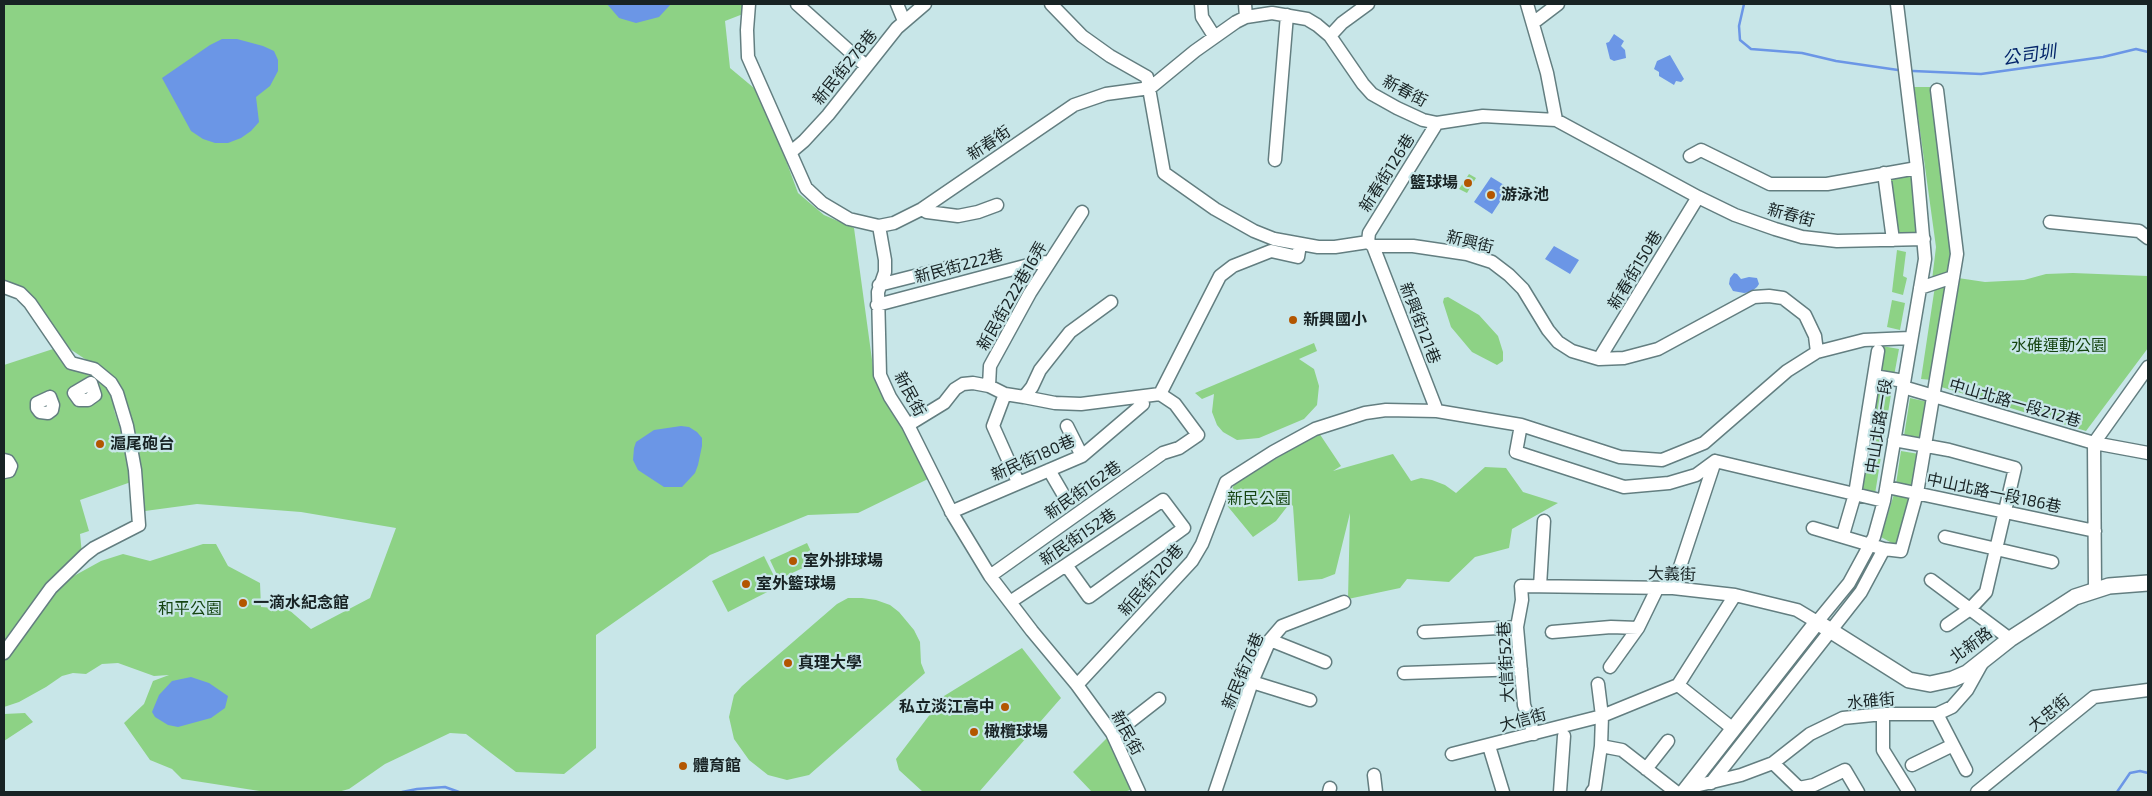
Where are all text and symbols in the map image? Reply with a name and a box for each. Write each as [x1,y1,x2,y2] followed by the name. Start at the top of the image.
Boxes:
[809,26,881,108] street label: 新民街278巷
[2001,41,2057,69] water label: 公司圳
[1379,71,1431,111] street label: 新春街
[964,122,1014,164] street label: 新春街
[1355,130,1419,216] street label: 新春街126巷
[1410,173,1458,193] place label: 籃球場
[1462,177,1474,189] marker: 籃球場
[1501,185,1549,205] place label: 游泳池
[1485,189,1497,201] marker: 游泳池
[1765,200,1817,230] street label: 新春街
[1444,227,1496,257] street label: 新興街
[1604,227,1666,313] street label: 新春街150巷
[973,238,1051,354] street label: 新民街222巷16弄
[913,245,1005,287] street label: 新民街222巷
[1396,280,1444,366] street label: 新興街121巷
[1303,310,1367,330] place label: 新興國小
[1287,314,1299,326] marker: 新興國小
[2011,336,2107,356] park label: 水碓運動公園
[890,368,930,420] street label: 新民街
[1947,375,2083,431] street label: 中山北路一段212巷
[1862,377,1896,475] street label: 中山北路一段
[988,431,1078,485] street label: 新民街180巷
[110,434,174,454] place label: 滬尾砲台
[94,438,106,450] marker: 滬尾砲台
[1041,457,1125,523] street label: 新民街162巷
[1925,469,2063,517] street label: 中山北路一段186巷
[1227,489,1291,509] park label: 新民公園
[1036,504,1120,570] street label: 新民街152巷
[1115,540,1187,620] street label: 新民街120巷
[803,551,883,571] place label: 室外排球場
[787,555,799,567] marker: 室外排球場
[1648,564,1696,584] street label: 大義街
[756,574,836,594] place label: 室外籃球場
[740,578,752,590] marker: 室外籃球場
[253,593,349,613] place label: 一滴水紀念館
[237,597,249,609] marker: 一滴水紀念館
[158,599,222,619] park label: 和平公園
[1494,621,1518,703] street label: 大信街52巷
[1946,623,1996,667] street label: 北新路
[1218,630,1268,712] street label: 新民街76巷
[798,653,862,673] place label: 真理大學
[782,657,794,669] marker: 真理大學
[1846,689,1896,713] street label: 水碓街
[2024,690,2074,736] street label: 大忠街
[899,697,995,717] place label: 私立淡江高中
[999,701,1011,713] marker: 私立淡江高中
[1497,705,1549,735] street label: 大信街
[1107,707,1147,759] street label: 新民街
[984,722,1048,742] place label: 橄欖球場
[968,726,980,738] marker: 橄欖球場
[693,756,741,776] place label: 體育館
[677,760,689,772] marker: 體育館

